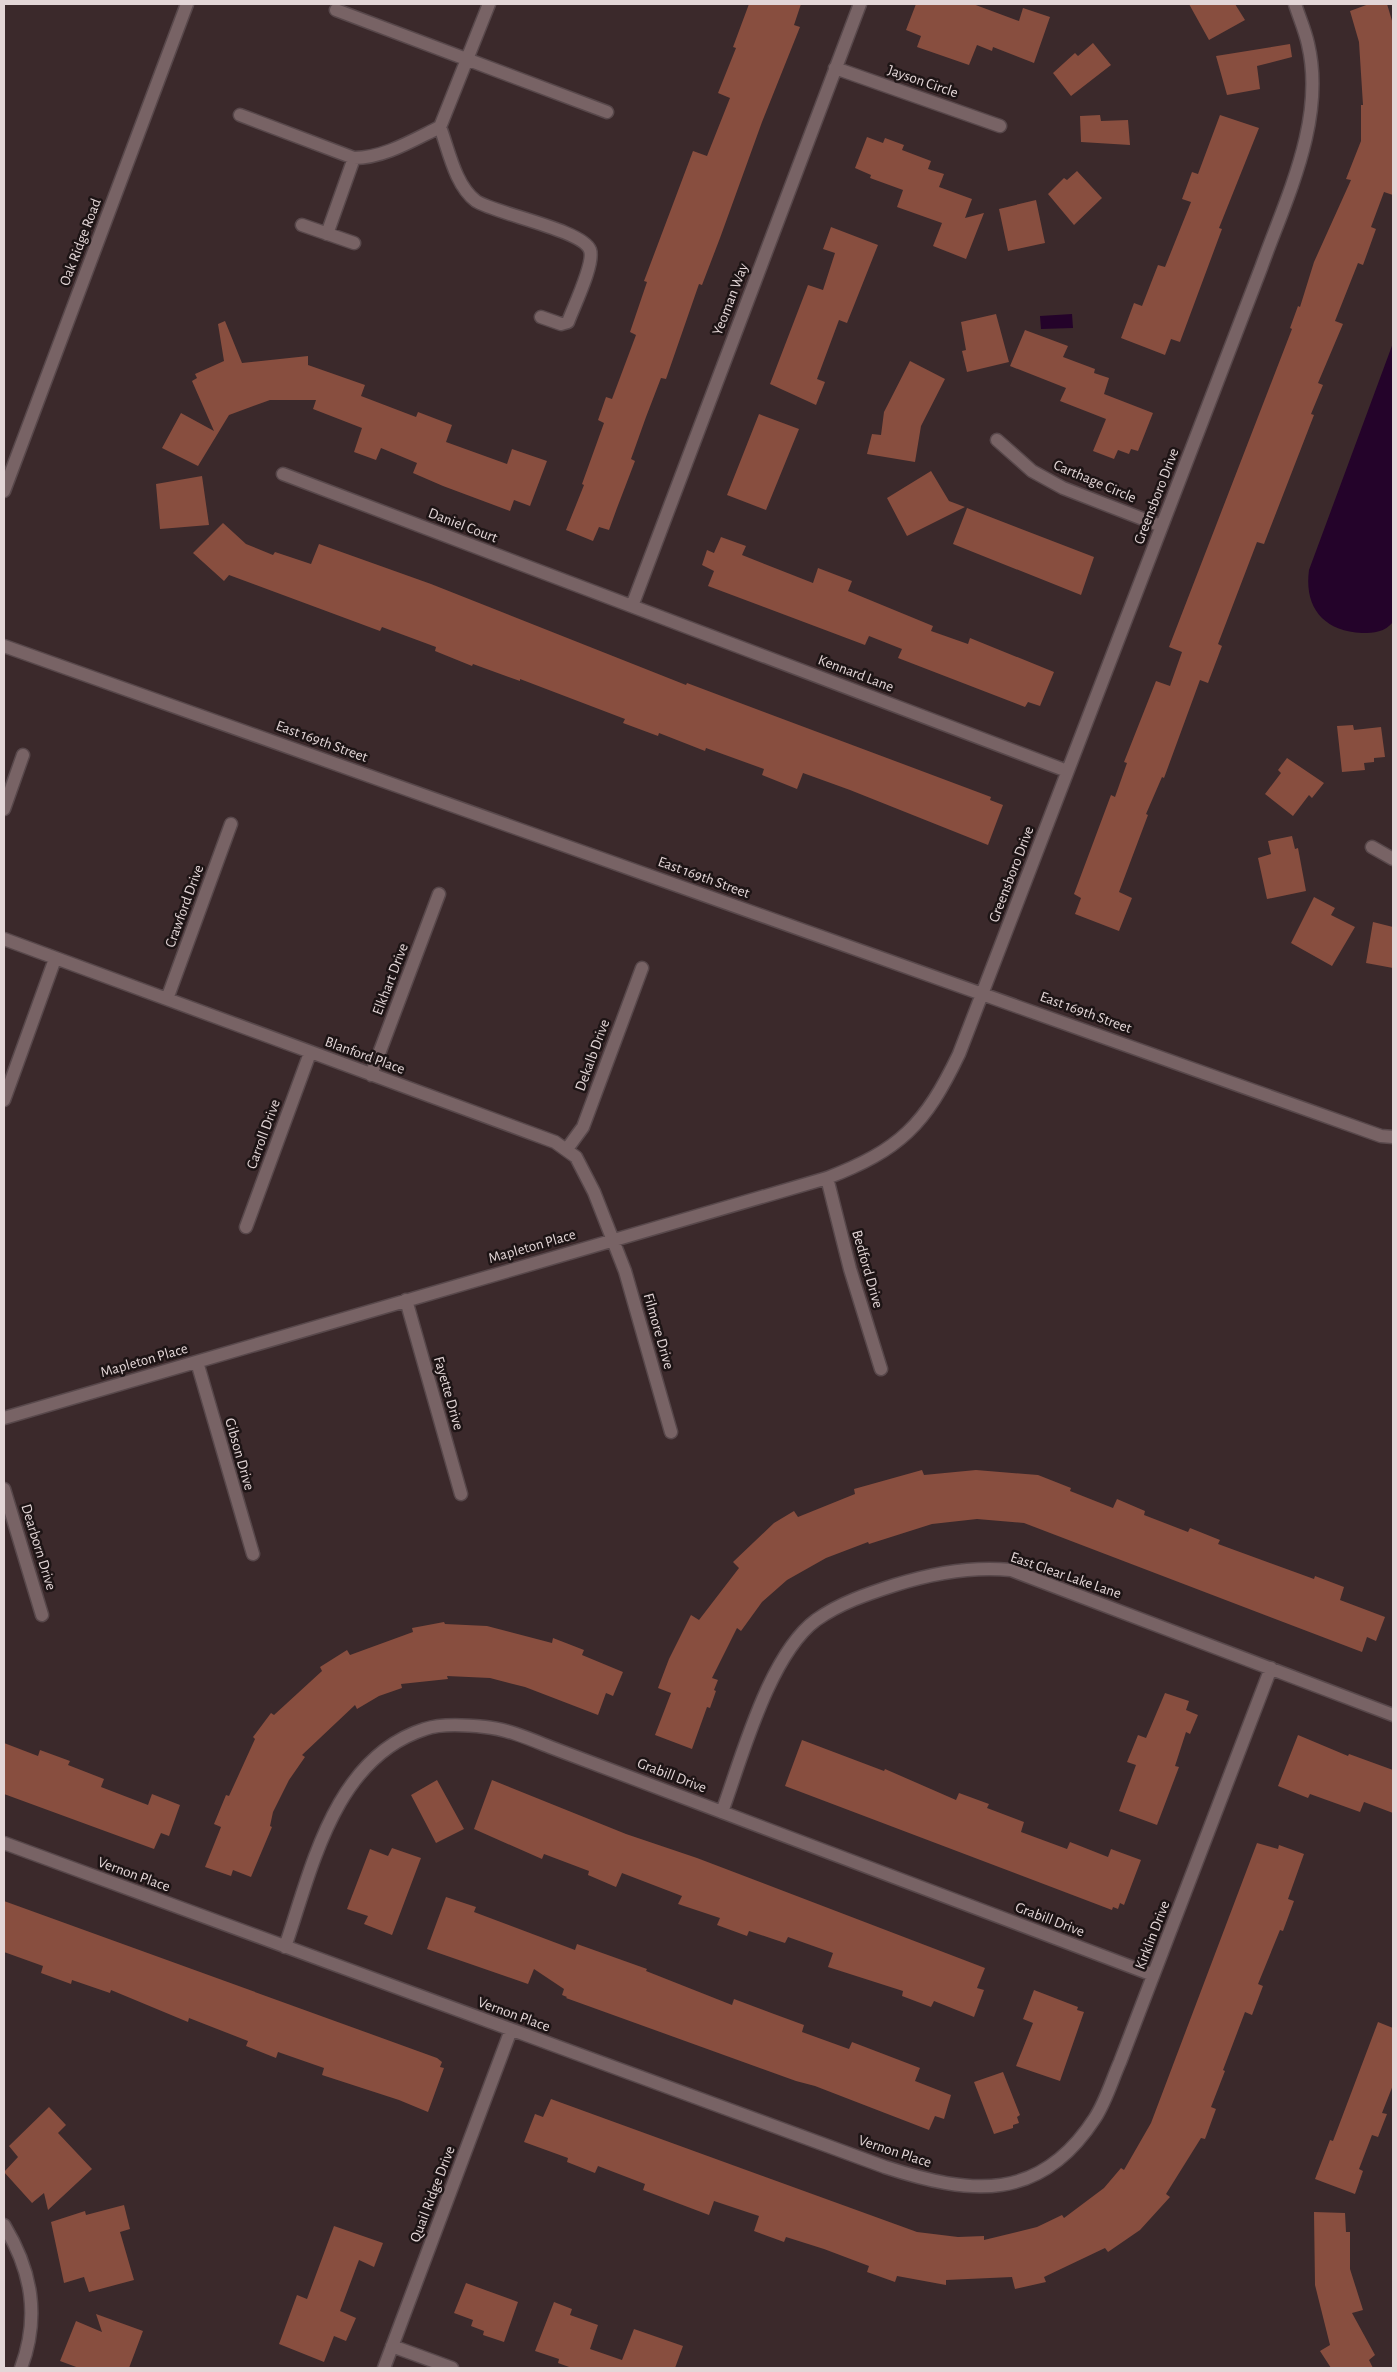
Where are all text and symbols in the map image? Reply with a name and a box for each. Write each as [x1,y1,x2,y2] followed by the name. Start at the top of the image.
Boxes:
[886,62,960,100] street label: Jayson Circle
[57,196,104,288] street label: Oak Ridge Road
[710,261,751,337] street label: Yeoman Way
[1131,446,1182,546] street label: Greensboro Drive
[1051,457,1138,506] street label: Carthage Circle
[426,505,500,546] street label: Daniel Court
[816,652,896,695] street label: Kennard Lane
[274,718,370,765] street label: East 169th Street
[986,824,1037,924] street label: Greensboro Drive
[656,854,752,901] street label: East 169th Street
[163,863,206,950] street label: Crawford Drive
[370,941,411,1017] street label: Elkhart Drive
[1038,989,1134,1036] street label: East 169th Street
[573,1017,612,1093] street label: Dekalb Drive
[323,1034,407,1077] street label: Blanford Place
[244,1097,283,1171] street label: Carroll Drive
[487,1227,578,1266] street label: Mapleton Place
[849,1228,886,1310] street label: Bedford Drive
[640,1291,677,1371] street label: Filmore Drive
[99,1341,190,1380] street label: Mapleton Place
[431,1355,466,1432] street label: Fayette Drive
[222,1416,257,1492] street label: Gibson Drive
[18,1502,59,1592] street label: Dearborn Drive
[1009,1549,1123,1601] street label: East Clear Lake Lane
[635,1755,709,1796] street label: Grabill Drive
[96,1854,172,1895] street label: Vernon Place
[1013,1899,1087,1940] street label: Grabill Drive
[1133,1899,1172,1972] street label: Kirklin Drive
[476,1994,552,2035] street label: Vernon Place
[856,2133,933,2170] street label: Vernon Place
[407,2144,458,2244] street label: Quail Ridge Drive

